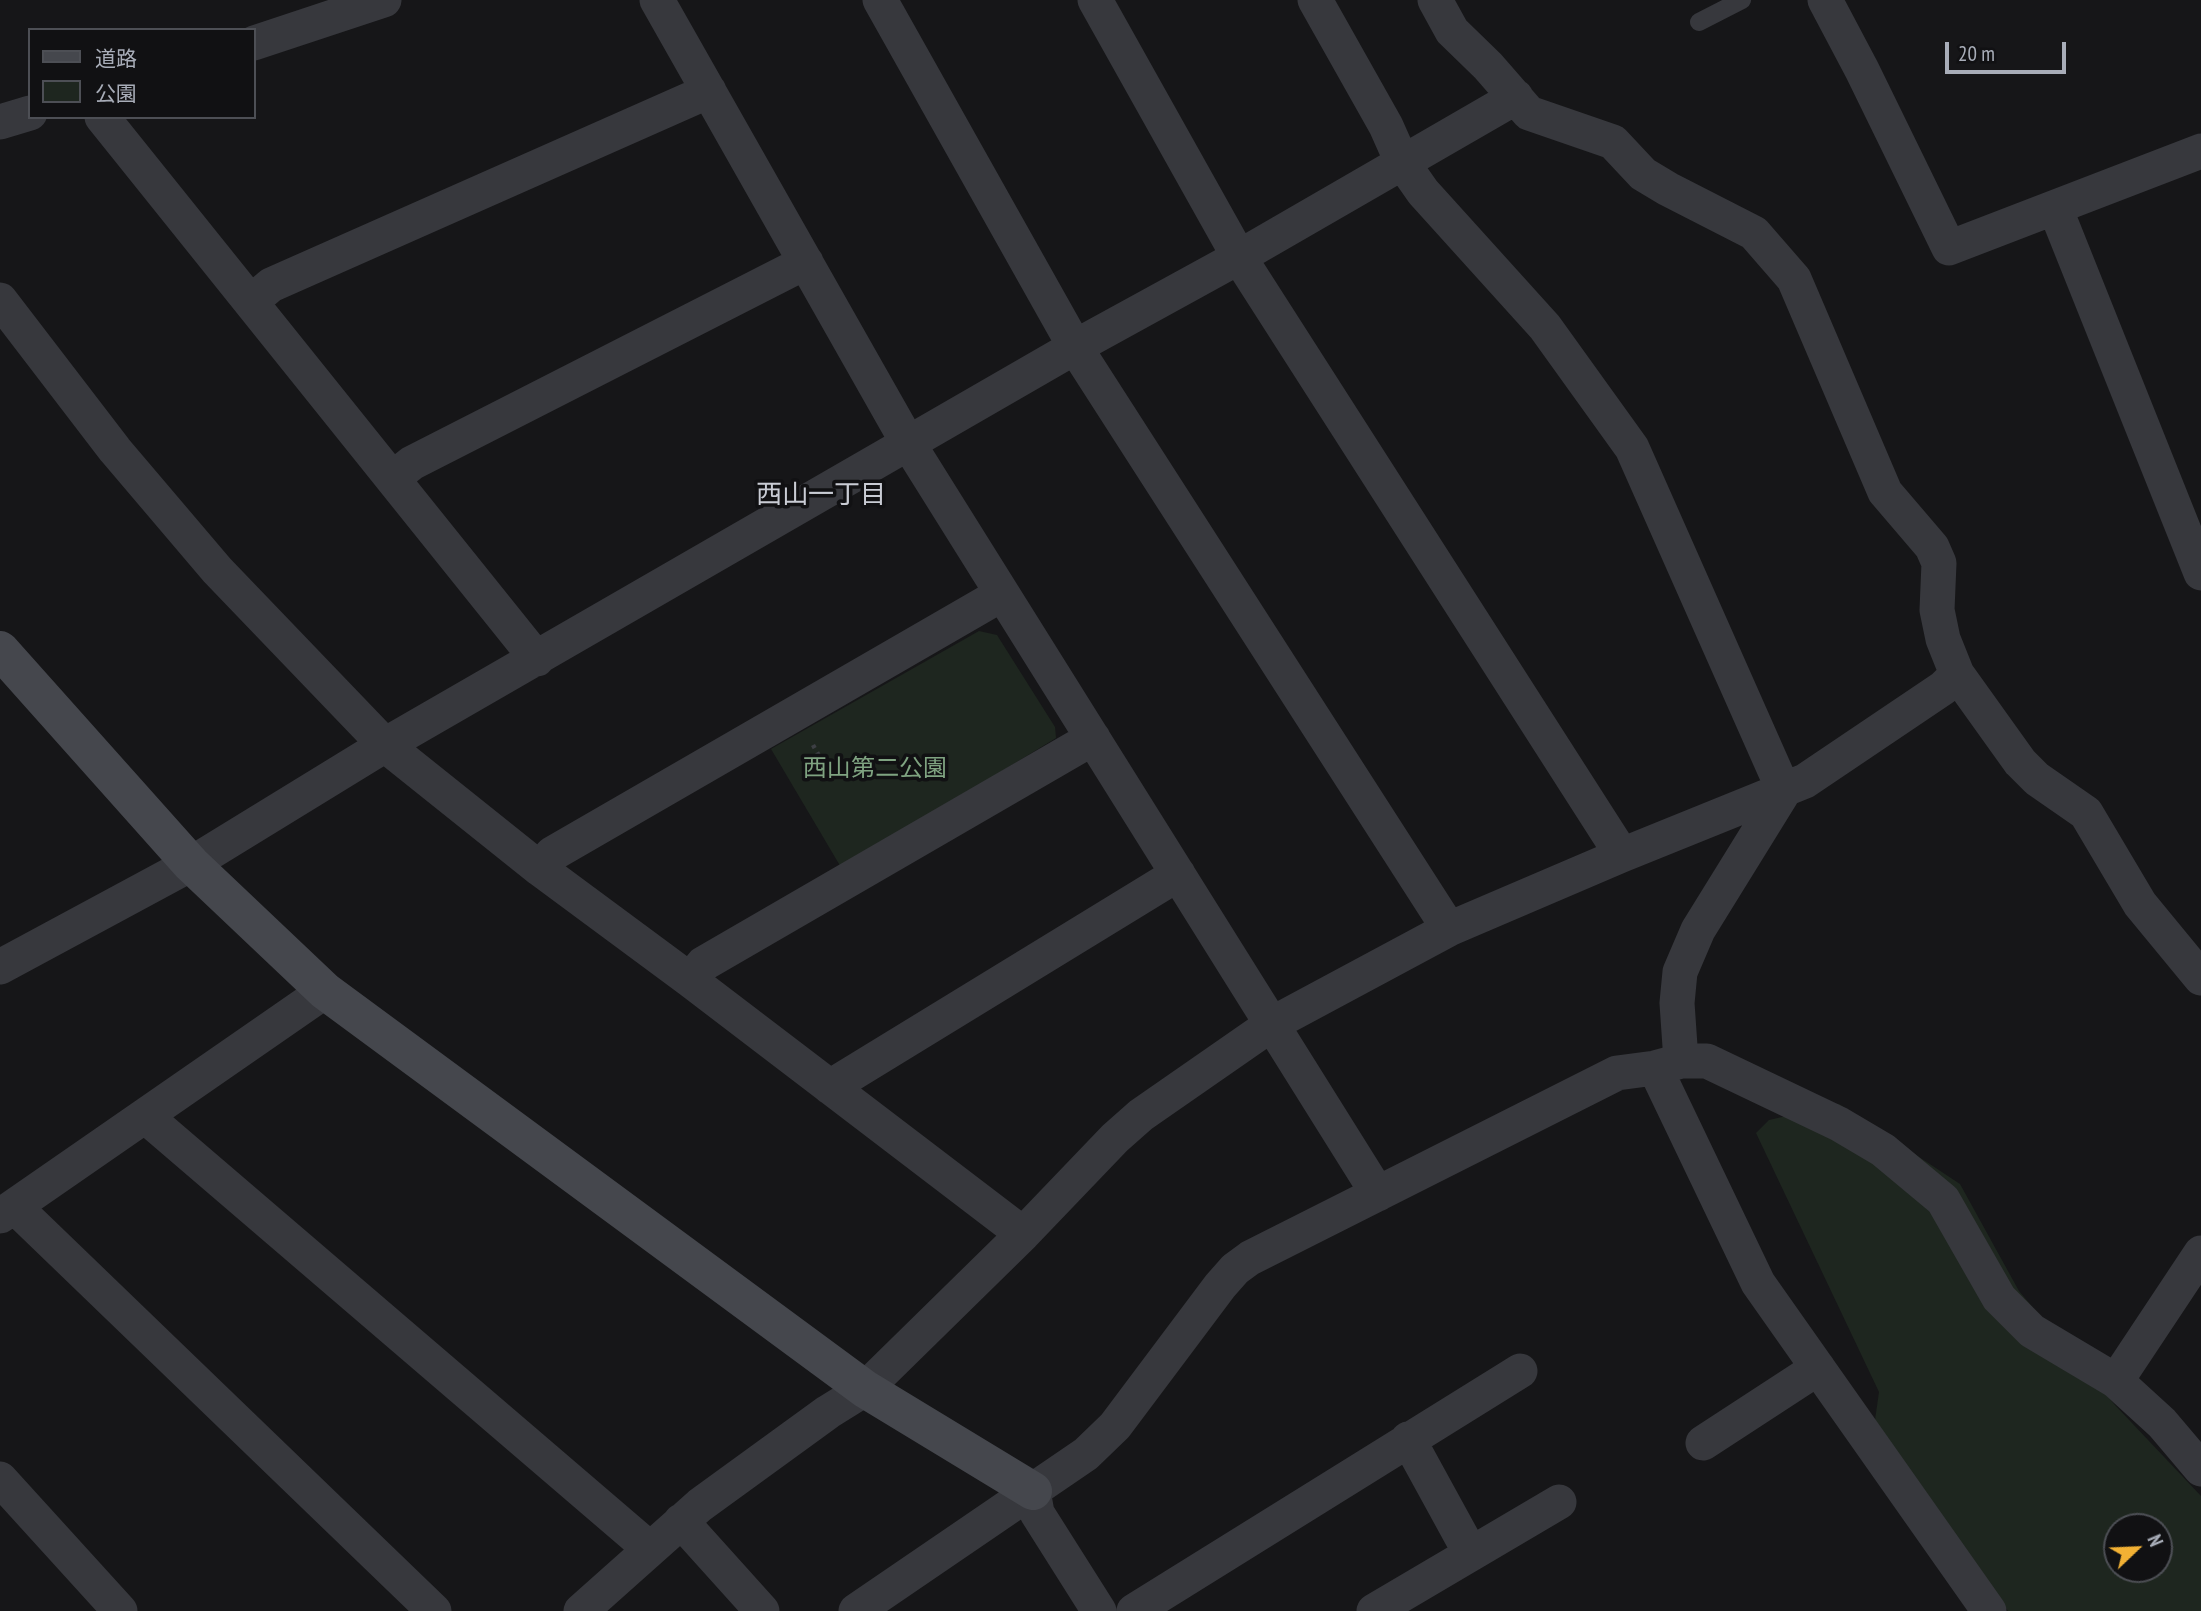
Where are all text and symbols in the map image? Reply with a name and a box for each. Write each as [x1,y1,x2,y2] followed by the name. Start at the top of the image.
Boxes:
[28,28,256,119] legend
[1949,28,2070,72] scale bar
[1958,40,1995,67] text: 20 m
[95,45,137,72] text: 道路
[95,80,137,107] text: 公園
[756,480,886,512] district label: 西山一丁目
[803,755,947,783] park label: 西山第二公園
[2103,1513,2173,1583] north arrow
[2142,1531,2169,1550] text: N

